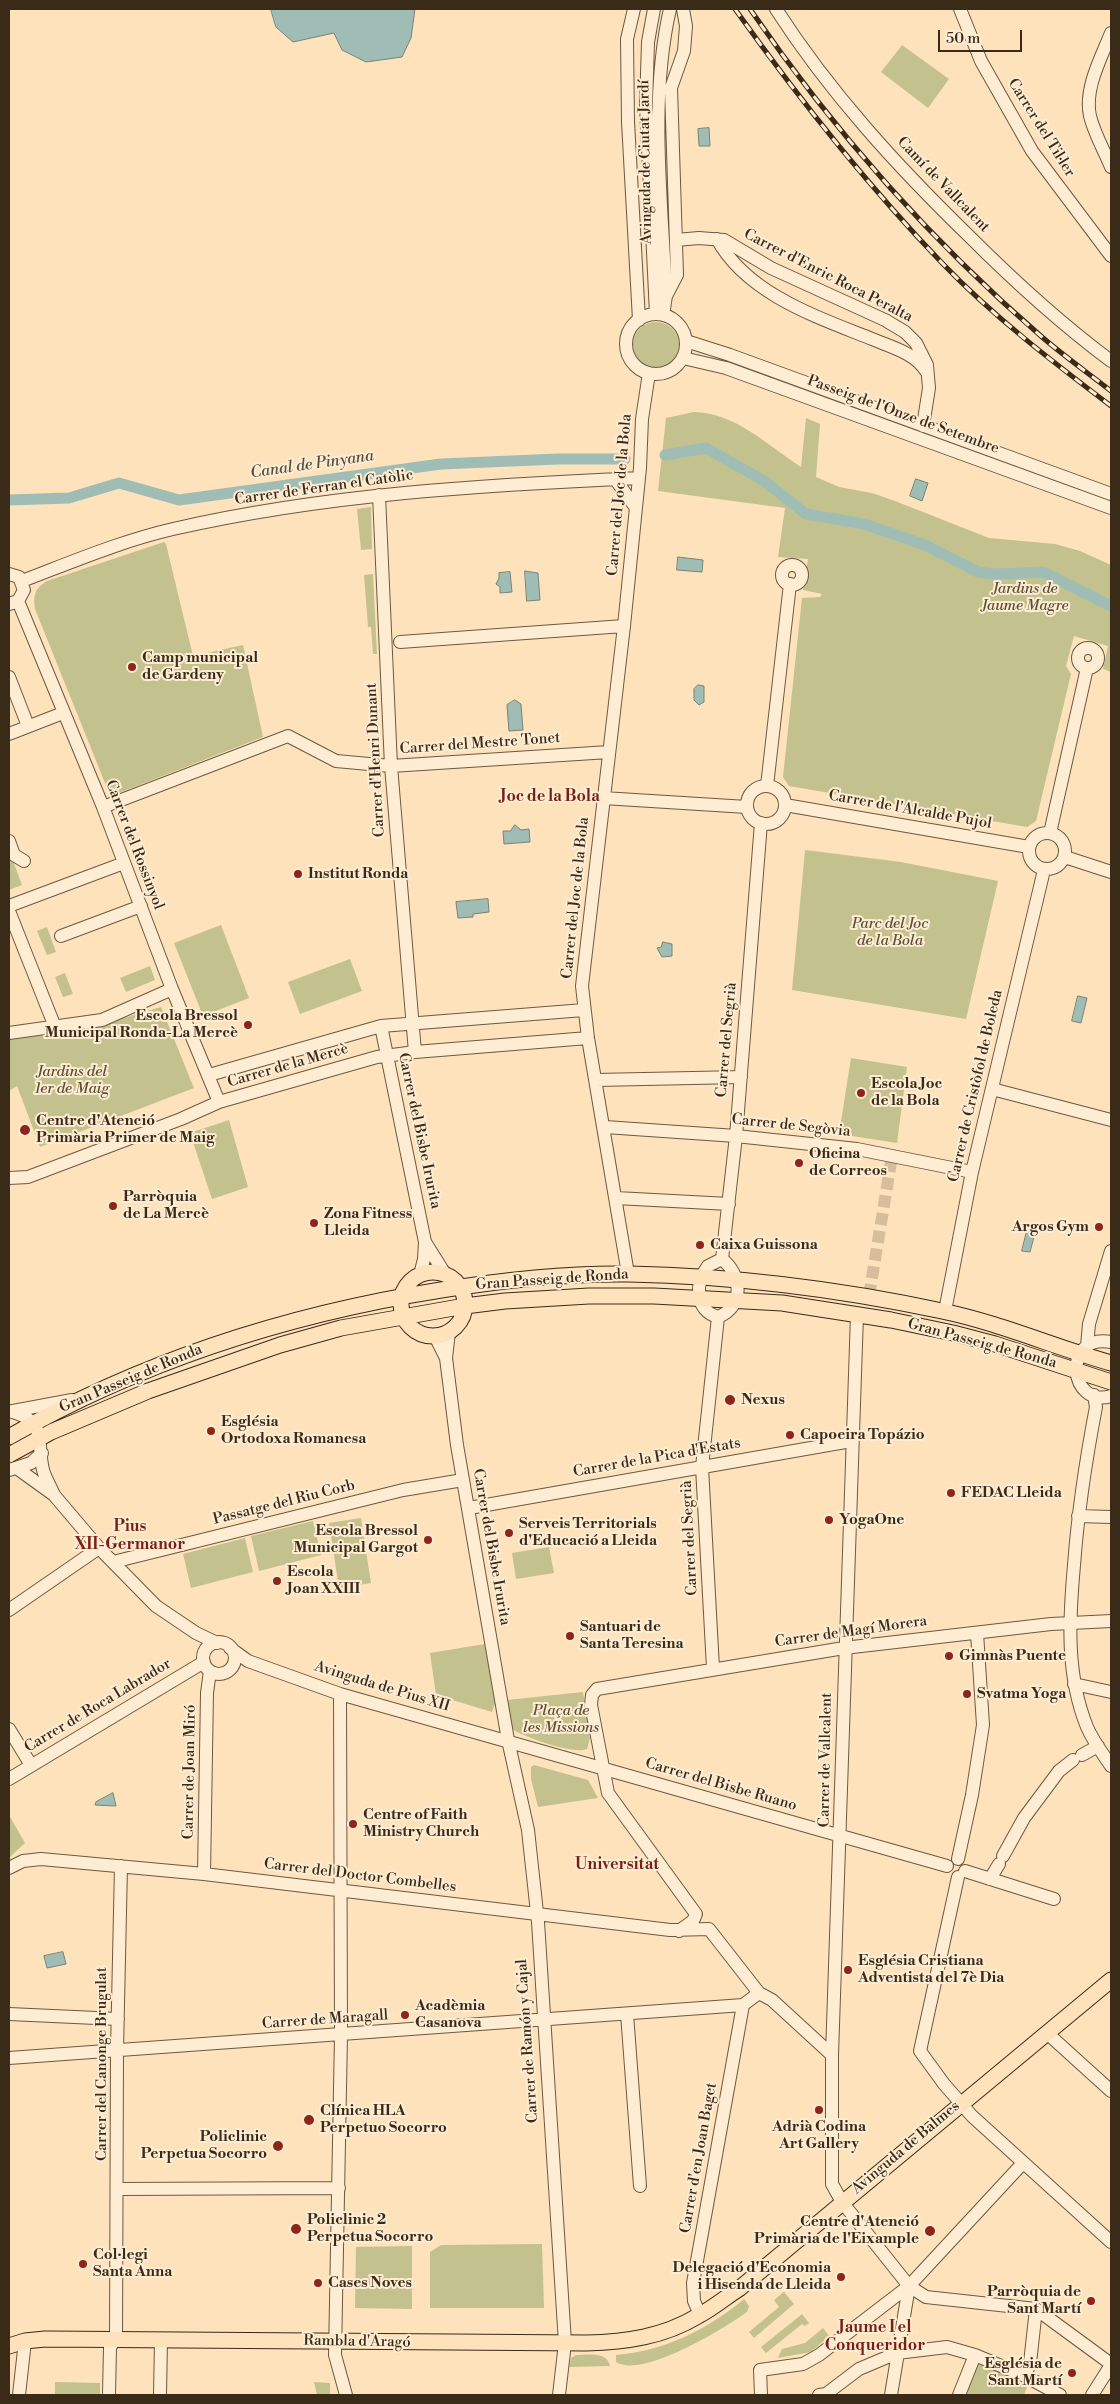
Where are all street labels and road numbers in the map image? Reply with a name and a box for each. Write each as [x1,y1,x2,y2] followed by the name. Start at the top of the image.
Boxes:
[1004,75,1078,181] street label: Carrer del Til·ler
[636,79,656,245] street label: Avinguda de Ciutat Jardí
[893,134,993,236] street label: Camí de Vallcalent
[741,225,915,327] street label: Carrer d'Enric Roca Peralta
[805,372,1001,458] street label: Passeig de l'Onze de Setembre
[604,413,636,577] street label: Carrer del Joc de la Bola
[234,467,414,509] street label: Carrer de Ferran el Catòlic
[363,682,389,838] street label: Carrer d'Henri Dunant
[399,729,561,759] street label: Carrer del Mestre Tonet
[101,778,167,912] street label: Carrer del Rossinyol
[827,787,993,833] street label: Carrer de l'Alcalde Pujol
[559,816,593,980] street label: Carrer del Joc de la Bola
[713,982,741,1098] street label: Carrer del Segrià
[945,988,1007,1184] street label: Carrer de Cristòfol de Boleda
[226,1040,350,1092] street label: Carrer de la Mercè
[394,1051,444,1211] street label: Carrer del Bisbe Irurita
[731,1111,851,1141] street label: Carrer de Segòvia
[475,1266,629,1294] street label: Gran Passeig de Ronda
[905,1315,1059,1373] street label: Gran Passeig de Ronda
[57,1341,205,1417] street label: Gran Passeig de Ronda
[572,1434,742,1482] street label: Carrer de la Pica d'Estats
[468,1467,514,1627] street label: Carrer del Bisbe Irurita
[211,1477,357,1529] street label: Passatge del Riu Corb
[678,1480,702,1596] street label: Carrer del Segrià
[774,1612,928,1652] street label: Carrer de Magí Morera
[21,1655,175,1757] street label: Carrer de Roca Labrador
[312,1658,452,1716] street label: Avinguda de Pius XII
[816,1692,836,1828] street label: Carrer de Vallcalent
[180,1704,200,1840] street label: Carrer de Joan Miró
[643,1755,799,1815] street label: Carrer del Bisbe Ruano
[263,1855,457,1897] street label: Carrer del Doctor Combelles
[513,1958,543,2124] street label: Carrer de Ramón y Cajal
[93,1967,111,2161] street label: Carrer del Canonge Brugulat
[261,2007,389,2033] street label: Carrer de Maragall
[677,2081,721,2235] street label: Carrer d'en Joan Baget
[848,2098,964,2198] street label: Avinguda de Balmes
[303,2332,411,2352] street label: Rambla d'Aragó

